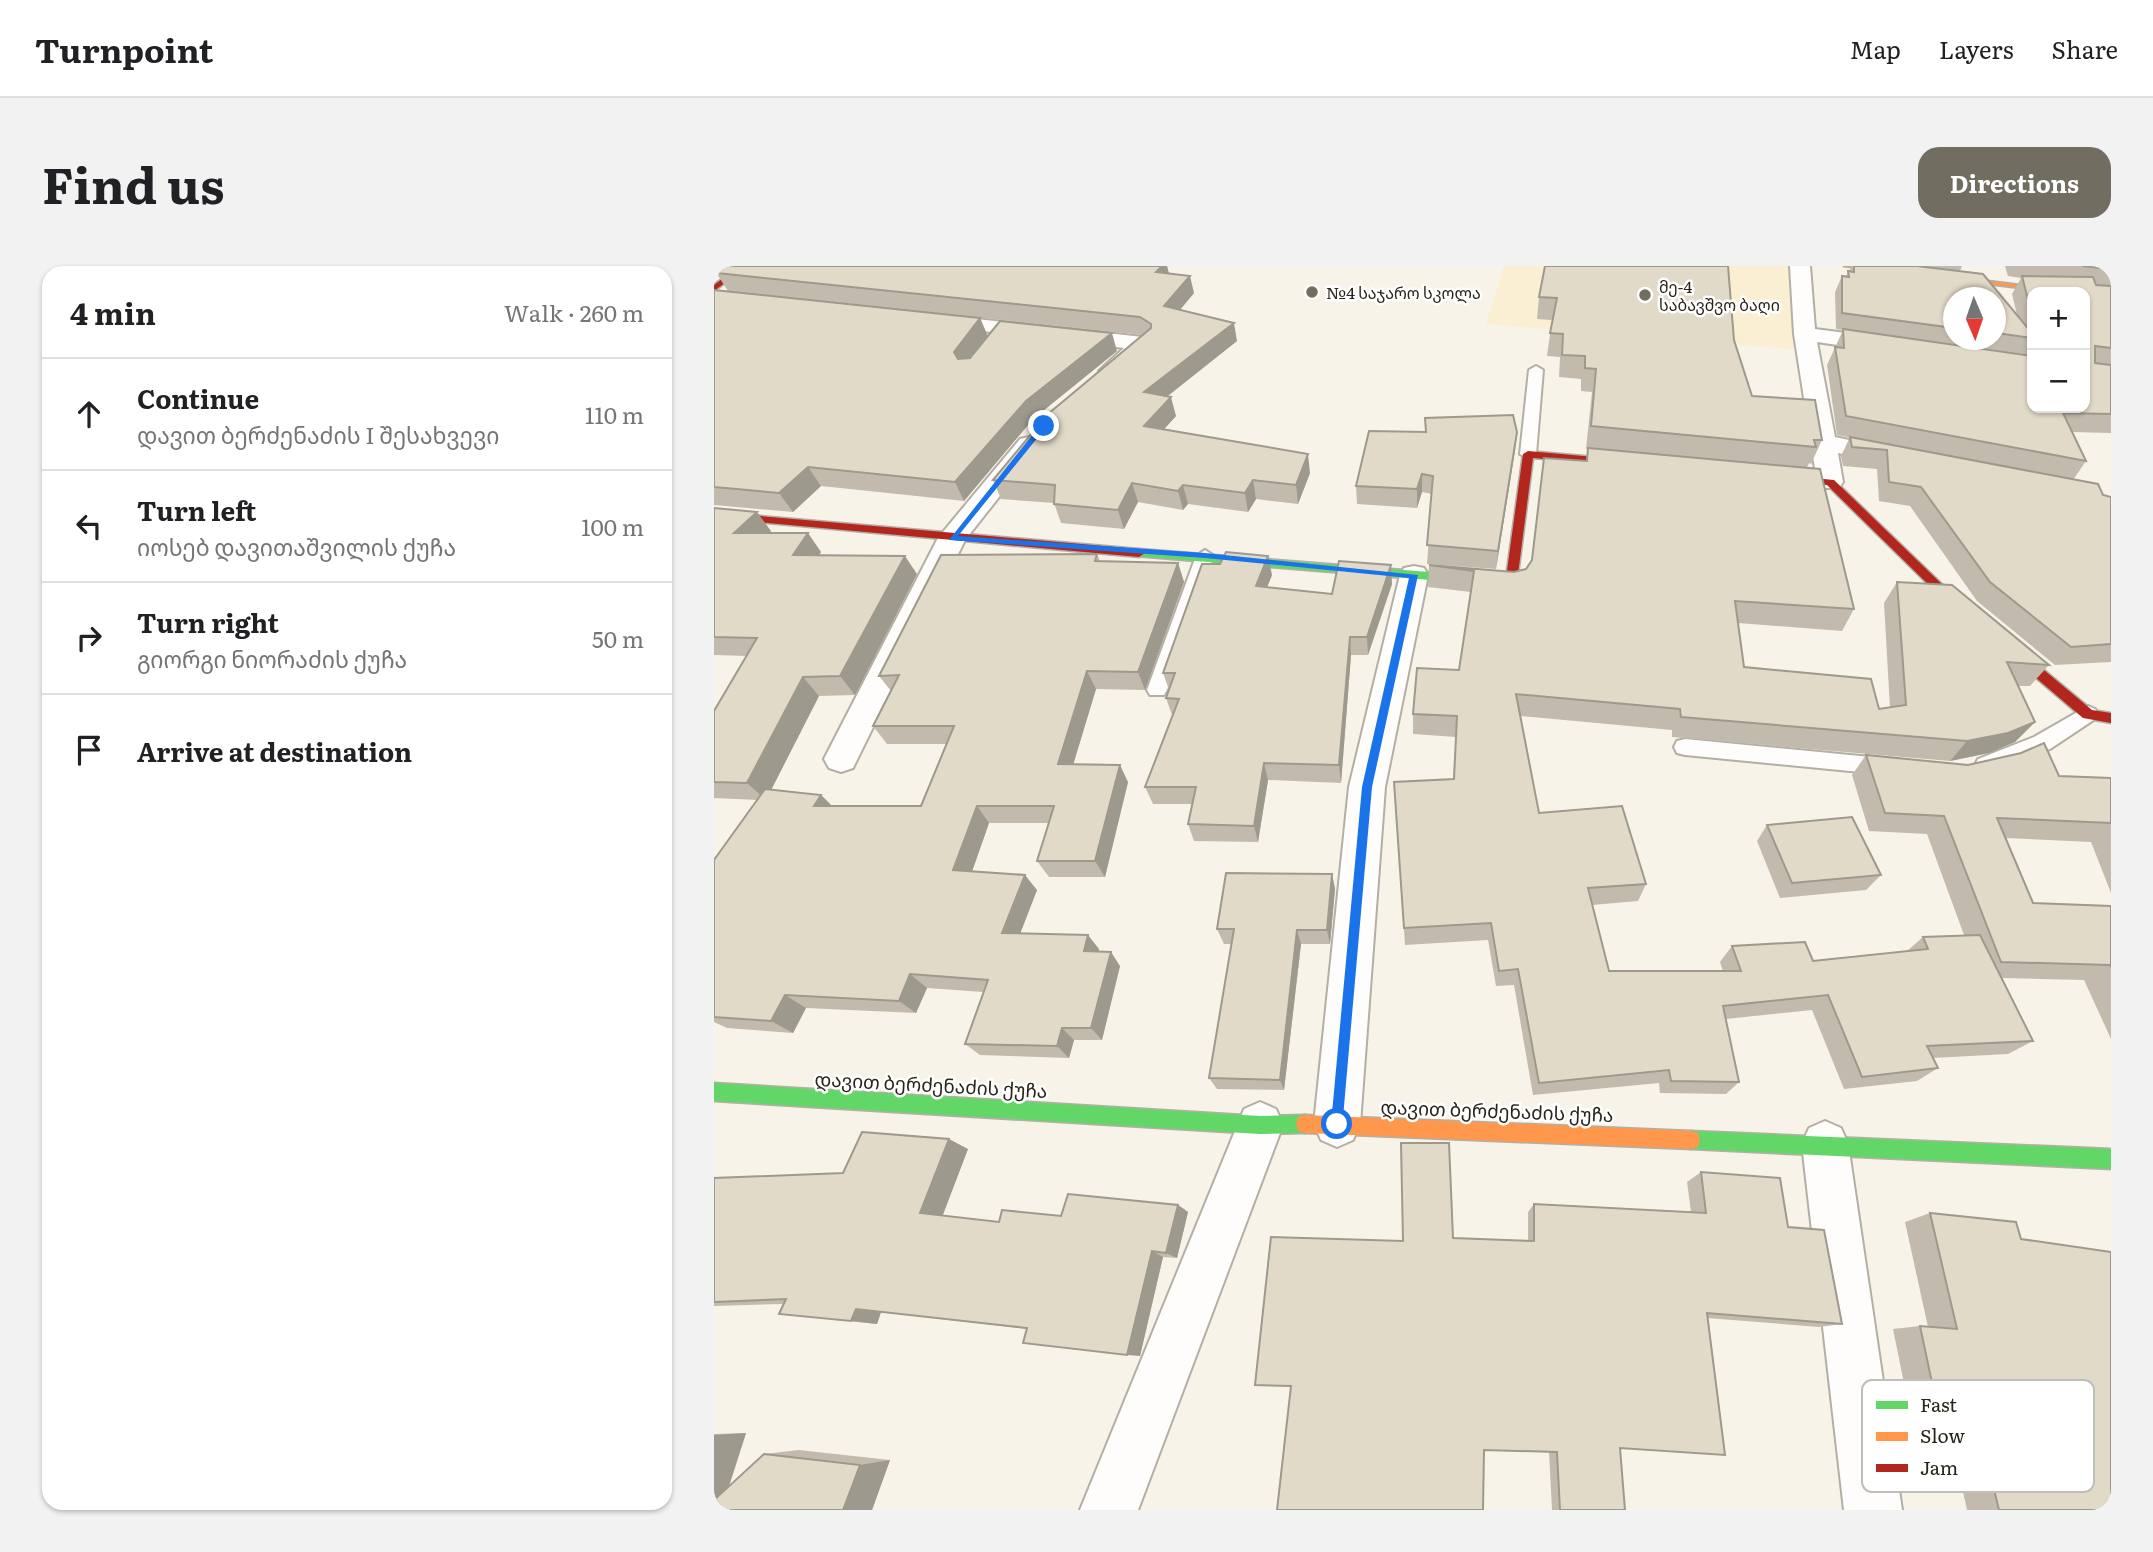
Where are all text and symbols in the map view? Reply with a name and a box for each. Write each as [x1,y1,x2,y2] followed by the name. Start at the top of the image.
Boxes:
[35,24,213,73] text: Turnpoint
[1850,31,1901,66] text: Map
[1939,31,2013,66] text: Layers
[2051,31,2118,66] text: Share
[42,146,225,219] text: Find us
[1918,147,2111,218] button: Directions
[1659,274,1780,316] place label: მე-4 საბავშვო ბაღი
[1326,280,1481,304] place label: №4 საჯარო სკოლა
[1304,284,1320,300] marker: №4 საჯარო სკოლა
[1637,287,1653,303] marker: მე-4 საბავშვო ბაღი
[1943,287,2006,350] north arrow
[2027,287,2090,413] map controls
[2027,287,2090,350] button: +
[70,290,156,334] text: 4 min
[504,295,644,329] text: Walk · 260 m
[2027,350,2090,413] button: −
[137,378,259,417] text: Continue
[70,395,108,433] icon: ahead
[585,397,644,431] text: 110 m
[1028,410,1059,441] route end
[137,417,499,451] text: დავით ბერძენაძის I შესახვევი
[137,490,256,529] text: Turn left
[70,507,108,545] icon: left
[581,509,644,543] text: 100 m
[137,529,456,563] text: იოსებ დავითაშვილის ქუჩა
[137,602,279,641] text: Turn right
[70,619,108,657] icon: right
[592,621,644,655] text: 50 m
[137,641,407,675] text: გიორგი ნიორაძის ქუჩა
[70,731,108,769] icon: arrive
[137,731,412,770] text: Arrive at destination
[814,1064,1048,1104] street label: დავით ბერძენაძის ქუჩა
[1380,1092,1614,1128] street label: დავით ბერძენაძის ქუჩა
[1321,1108,1352,1139] route start
[1862,1380,2094,1492] legend
[1920,1390,1957,1418] text: Fast
[1920,1421,1965,1449] text: Slow
[1920,1453,1958,1481] text: Jam

